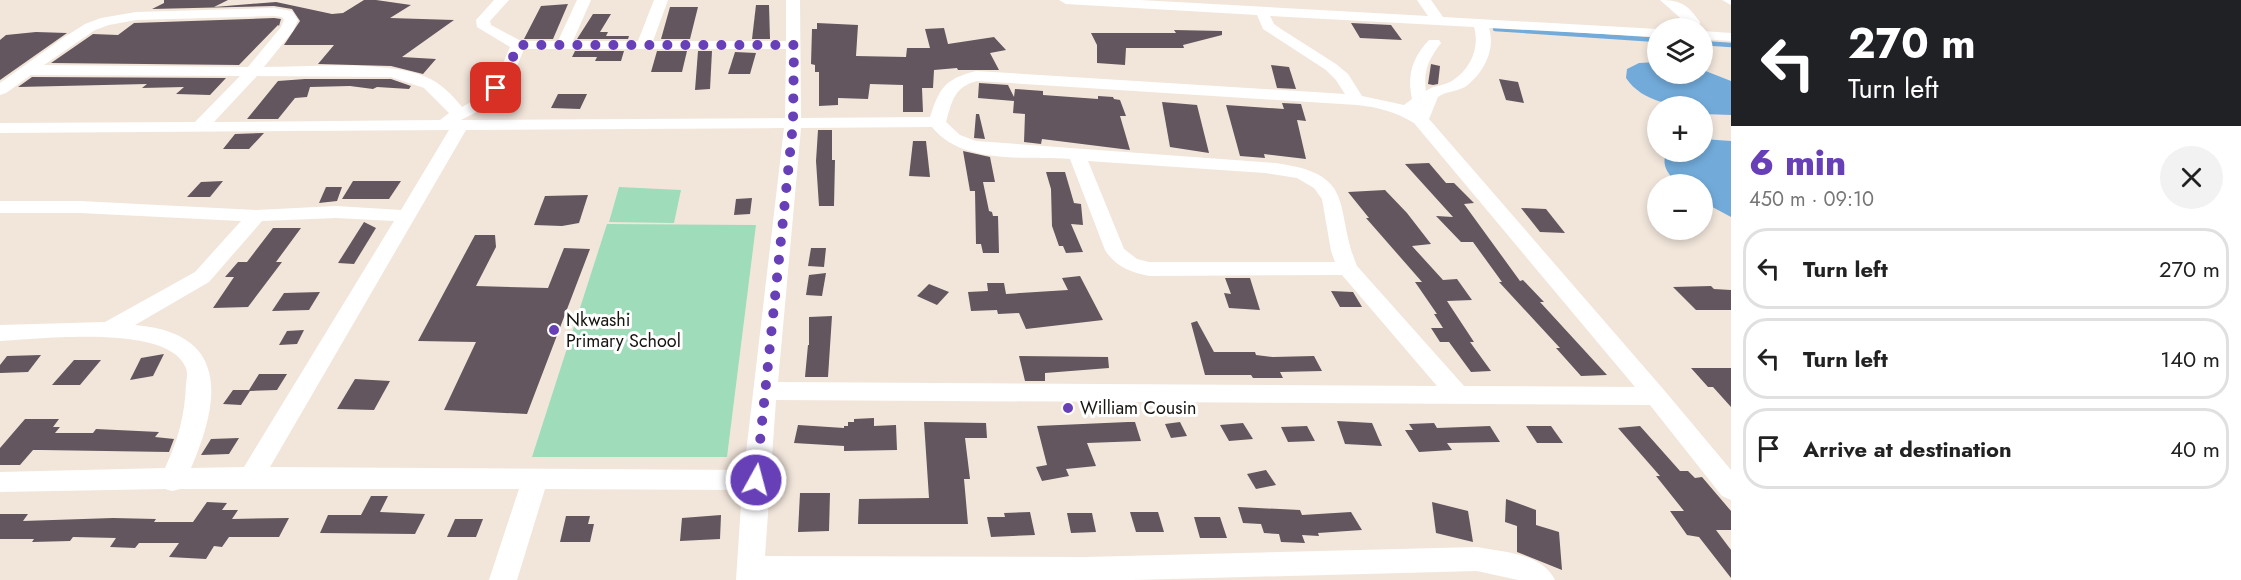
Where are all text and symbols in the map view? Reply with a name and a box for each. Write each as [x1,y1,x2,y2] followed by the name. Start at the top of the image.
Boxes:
[1848,13,1976,74] text: 270 m
[1647,18,1713,240] map controls
[1647,18,1713,84] button: layers
[1749,24,1827,102] icon: left
[470,62,521,113] pin
[1848,69,1938,108] text: Turn left
[479,71,512,104] icon: arrive
[1647,96,1713,162] button: +
[1749,136,1846,188] text: 6 min
[2160,146,2223,209] button: close
[1647,174,1713,240] button: −
[1749,185,1874,214] text: 450 m · 09:10
[1752,252,1785,285] icon: left
[1803,253,1888,285] text: Turn left
[2159,253,2220,285] text: 270 m
[566,307,681,354] place label: Nkwashi Primary School
[547,323,561,337] marker: Nkwashi Primary School
[1752,342,1785,375] icon: left
[1803,343,1888,375] text: Turn left
[2160,343,2220,375] text: 140 m
[1080,395,1197,421] place label: William Cousin
[1061,401,1075,415] marker: William Cousin
[1752,432,1785,465] icon: arrive
[1803,433,2012,465] text: Arrive at destination
[2170,433,2220,465] text: 40 m
[724,448,788,512] position arrow

